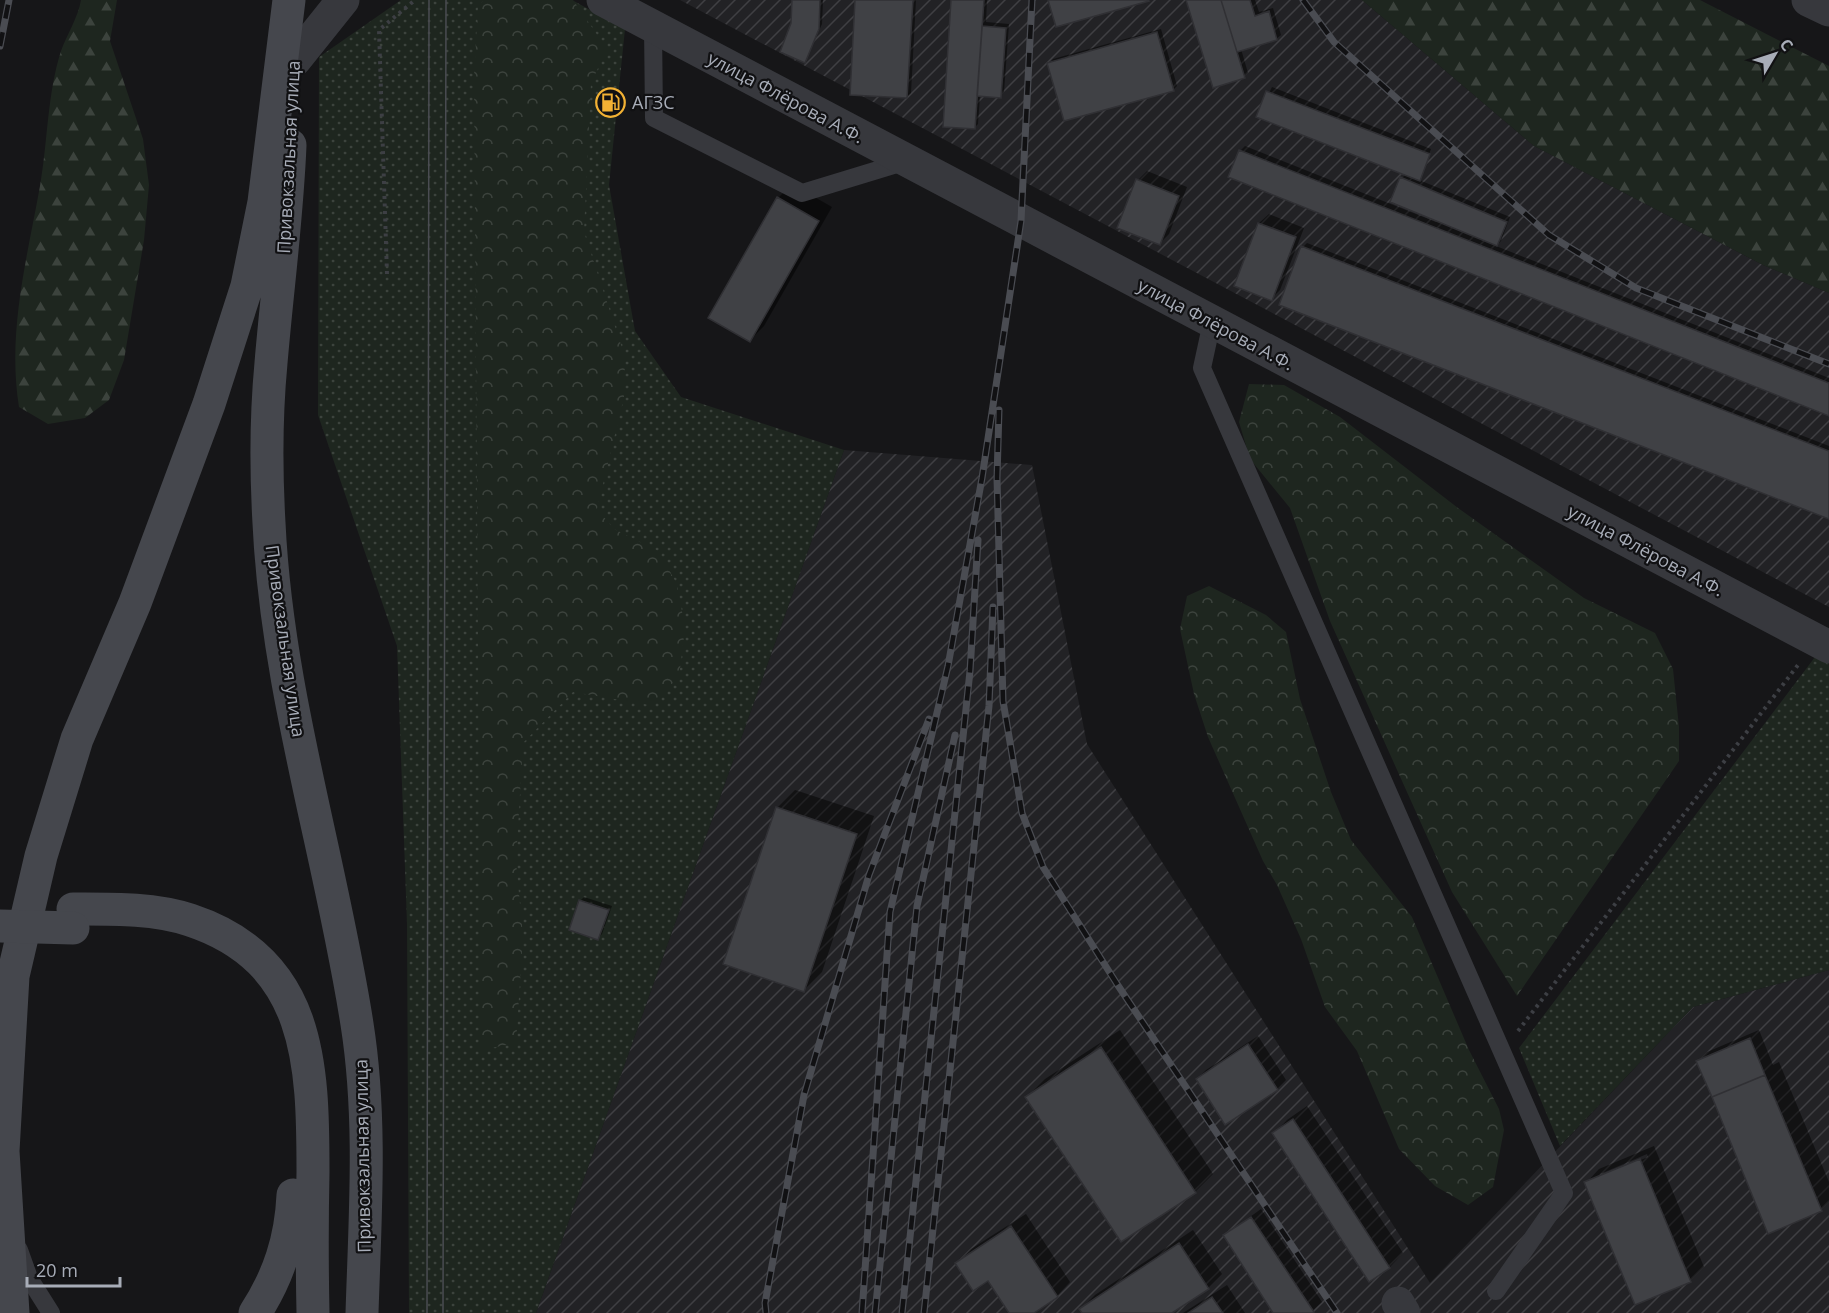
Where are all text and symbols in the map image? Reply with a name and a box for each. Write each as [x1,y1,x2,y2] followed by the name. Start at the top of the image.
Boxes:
[1745,24,1805,84] north arrow
[1775,34,1798,55] text: С
[704,46,868,148] street label: улица Флёрова А.Ф.
[271,60,305,254] street label: Привокзальная улица
[595,86,627,118] fuel station icon: АГЗС
[632,90,675,114] place label: АГЗС
[1134,273,1298,375] street label: улица Флёрова А.Ф.
[1564,499,1728,601] street label: улица Флёрова А.Ф.
[261,543,311,739] street label: Привокзальная улица
[348,1059,376,1253] street label: Привокзальная улица
[27,1250,120,1288] scale bar
[36,1258,78,1282] text: 20 m

